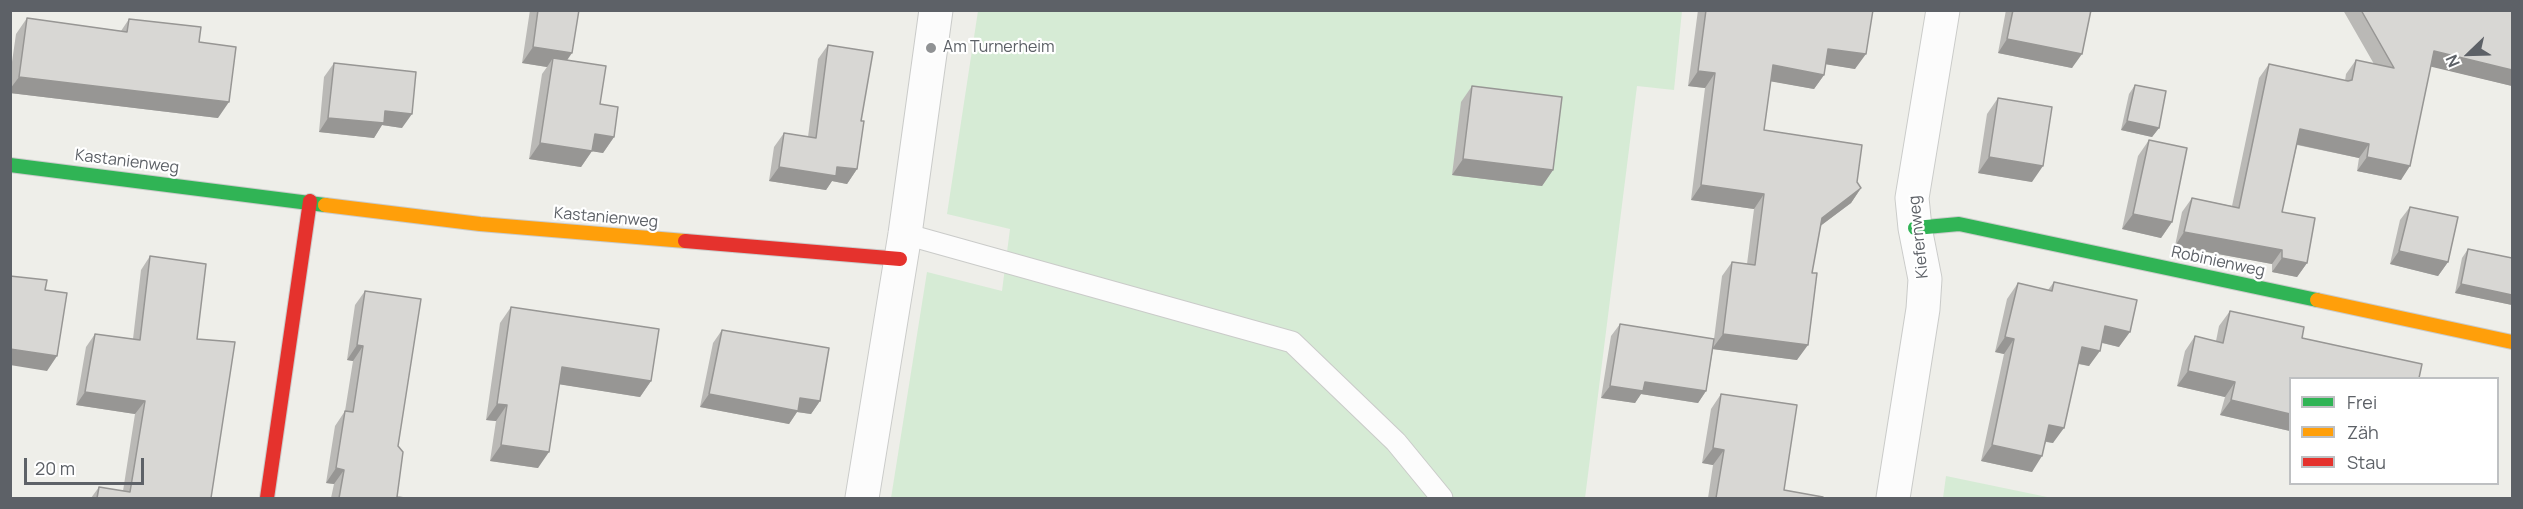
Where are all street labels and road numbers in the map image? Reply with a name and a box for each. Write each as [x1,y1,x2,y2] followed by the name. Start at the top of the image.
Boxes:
[74,146,180,178] street label: Kastanienweg
[1905,195,1933,279] street label: Kiefernweg
[553,204,659,232] street label: Kastanienweg
[2169,243,2267,281] street label: Robinienweg

